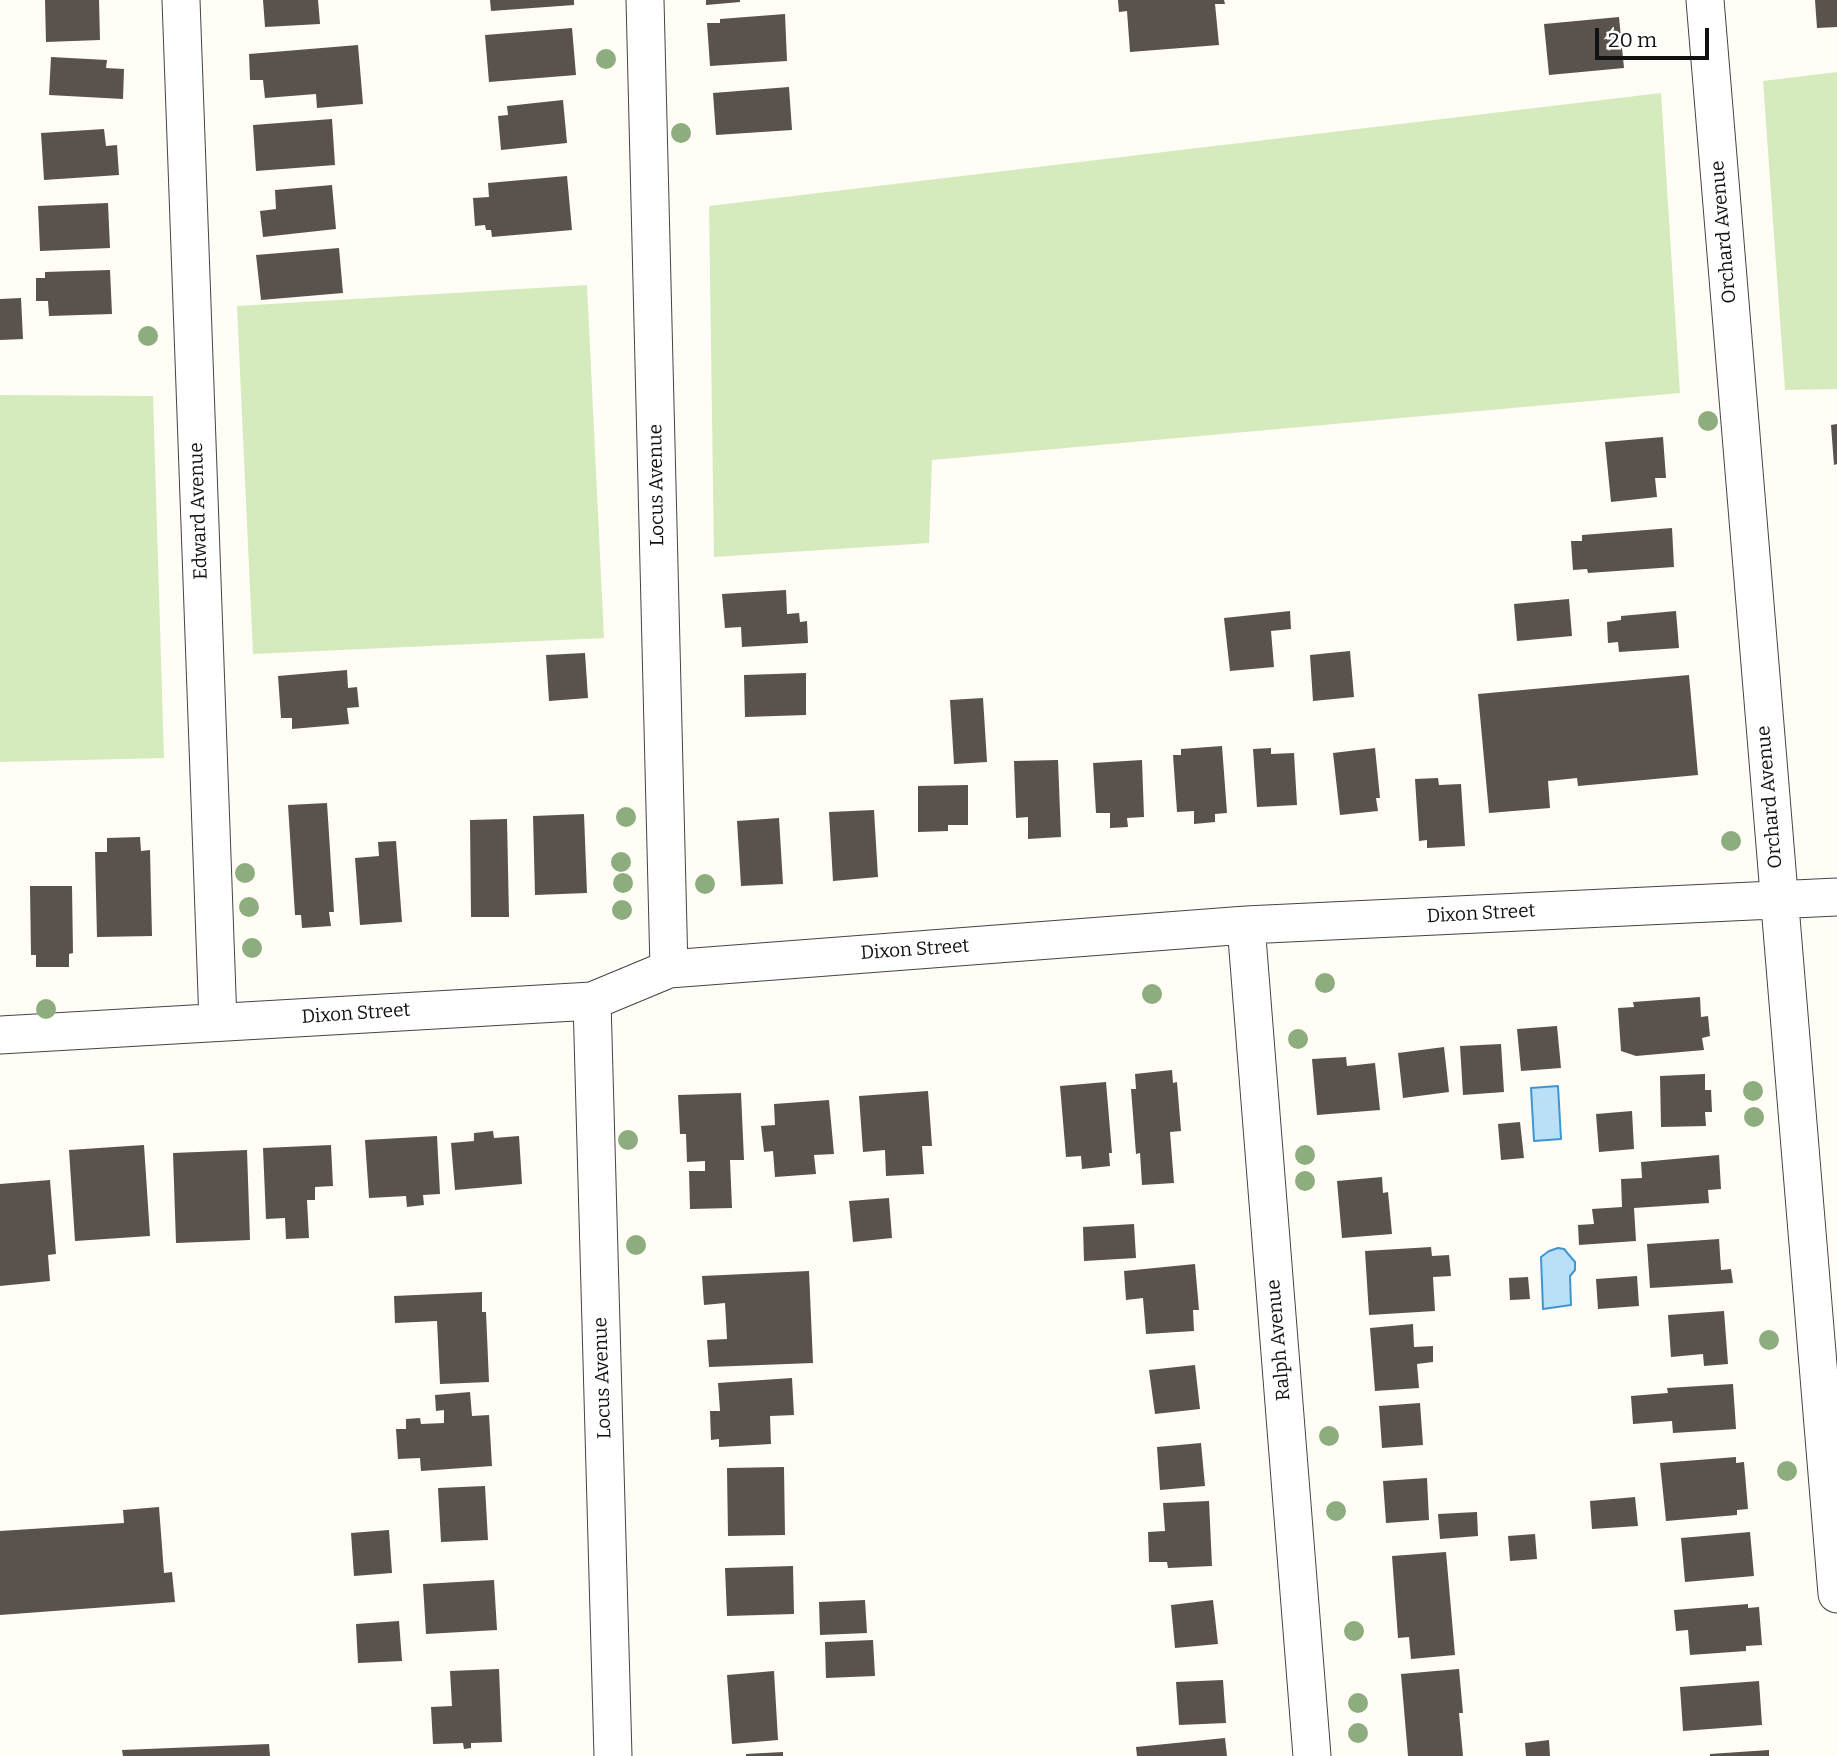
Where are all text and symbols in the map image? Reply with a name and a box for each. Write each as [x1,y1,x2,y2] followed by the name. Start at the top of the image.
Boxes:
[1599,14,1713,58] scale bar
[1608,27,1657,53] text: 20 m
[1706,160,1742,304] street label: Orchard Avenue
[645,424,669,546] street label: Locus Avenue
[185,442,213,580] street label: Edward Avenue
[1752,725,1788,869] street label: Orchard Avenue
[1426,900,1536,928] street label: Dixon Street
[860,935,970,965] street label: Dixon Street
[301,999,411,1029] street label: Dixon Street
[1262,1278,1296,1402] street label: Ralph Avenue
[589,1317,617,1439] street label: Locus Avenue

